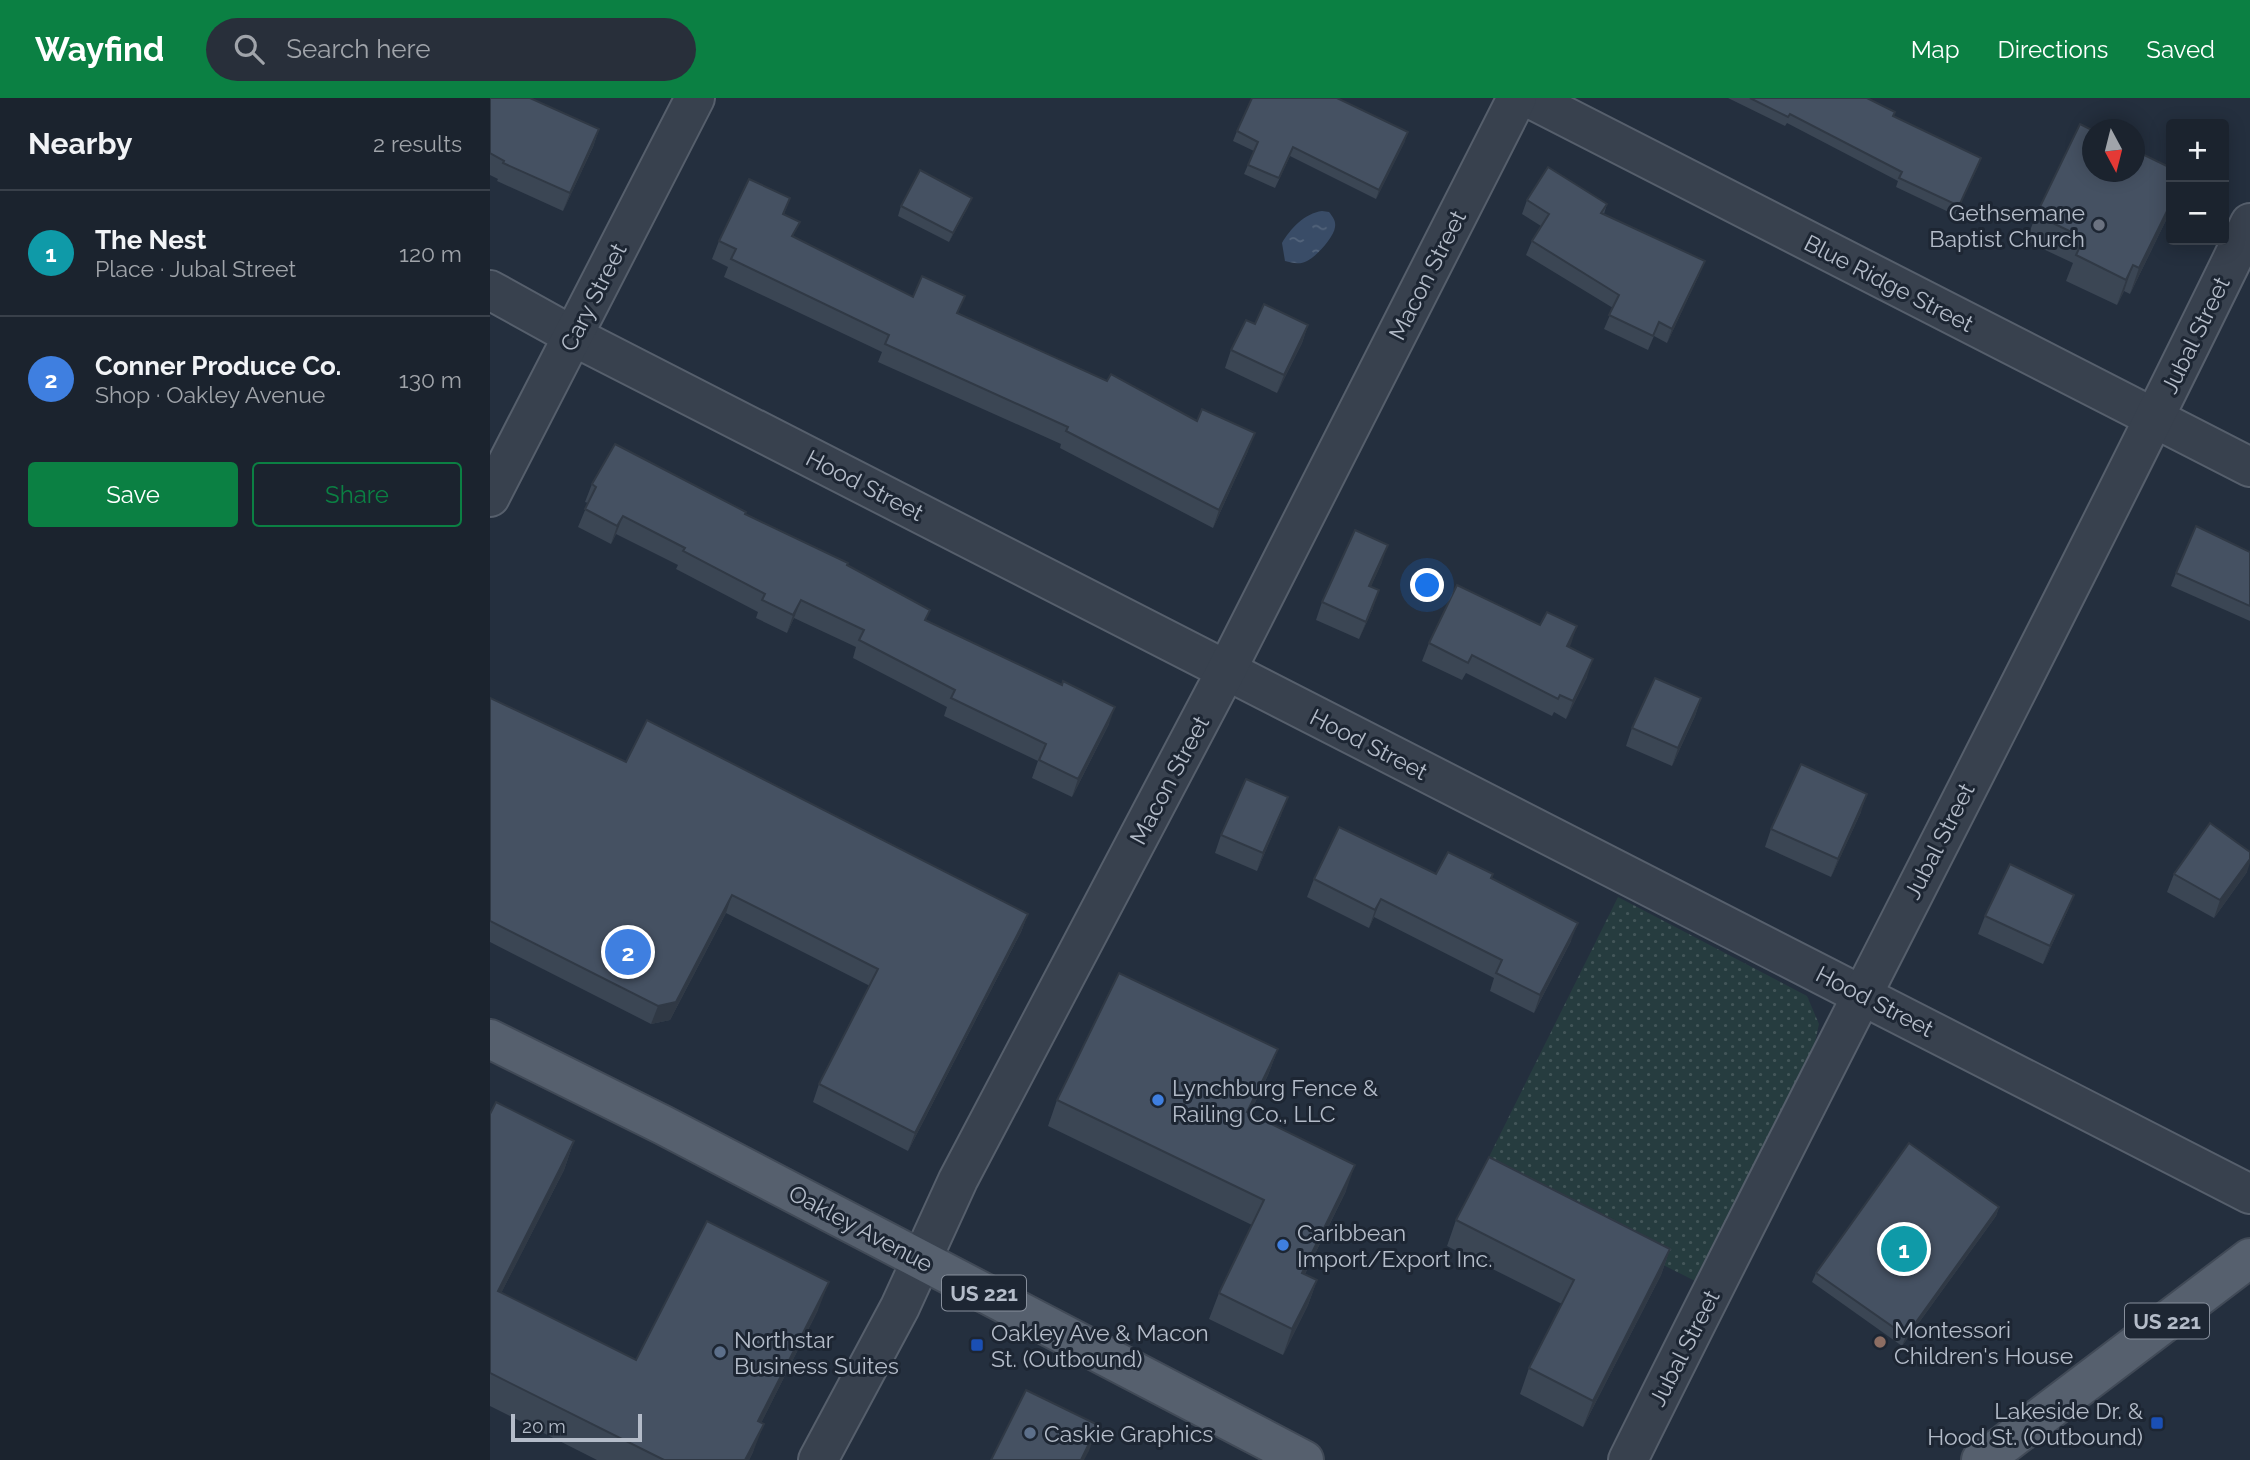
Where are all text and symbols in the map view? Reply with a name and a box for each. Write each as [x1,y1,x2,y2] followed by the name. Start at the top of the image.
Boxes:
[206,18,696,81] search box
[35,30,164,69] text: Wayfind
[230,30,268,68] icon: search
[286,34,431,64] text: Search here
[1911,35,1960,64] text: Map
[1998,35,2108,64] text: Directions
[2146,35,2215,64] text: Saved
[2082,119,2145,182] north arrow
[2166,119,2229,245] map controls
[2166,119,2229,182] button: +
[28,126,132,161] text: Nearby
[373,130,462,157] text: 2 results
[2166,182,2229,245] button: −
[1929,199,2085,252] place label: Gethsemane Baptist Church
[1383,205,1471,344] street label: Macon Street
[2091,217,2107,233] marker: Gethsemane Baptist Church
[95,225,207,255] text: The Nest
[1800,229,1978,337] street label: Blue Ridge Street
[554,238,632,356] street label: Cary Street
[45,240,57,267] text: 1
[399,240,462,267] text: 120 m
[95,255,296,282] text: Place · Jubal Street
[2155,272,2235,398] street label: Jubal Street
[95,351,341,381] text: Conner Produce Co.
[45,366,57,393] text: 2
[399,366,462,393] text: 130 m
[95,381,325,408] text: Shop · Oakley Avenue
[802,444,928,526] street label: Hood Street
[28,462,238,527] button: Save
[252,462,462,527] button: Share
[1410,568,1444,602] your location
[1306,703,1432,785] street label: Hood Street
[1124,711,1214,849] street label: Macon Street
[1898,778,1980,903] street label: Jubal Street
[605,926,651,978] pin: 2
[1812,960,1938,1042] street label: Hood Street
[1172,1074,1379,1127] place label: Lynchburg Fence & Railing Co., LLC
[1150,1092,1166,1108] marker: Lynchburg Fence & Railing Co., LLC
[784,1179,938,1277] street label: Oakley Avenue
[1297,1219,1493,1272] place label: Caribbean Import/Export Inc.
[1881,1223,1927,1275] pin: 1
[1275,1237,1291,1253] marker: Caribbean Import/Export Inc.
[942,1276,1026,1310] road number: US 221
[1643,1285,1725,1410] street label: Jubal Street
[2125,1304,2209,1338] road number: US 221
[1894,1316,2073,1369] place label: Montessori Children's House
[991,1319,1209,1372] place label: Oakley Ave & Macon St. (Outbound)
[734,1326,899,1379] place label: Northstar Business Suites
[1872,1334,1888,1350] marker: Montessori Children's House
[969,1337,985,1353] marker: Oakley Ave & Macon St. (Outbound)
[712,1344,728,1360] marker: Northstar Business Suites
[1927,1397,2144,1450] place label: Lakeside Dr. & Hood St. (Outbound)
[511,1411,642,1443] scale bar
[522,1415,566,1437] text: 20 m
[2149,1415,2165,1431] marker: Lakeside Dr. & Hood St. (Outbound)
[1044,1420,1213,1447] place label: Caskie Graphics
[1022,1425,1038,1441] marker: Caskie Graphics

